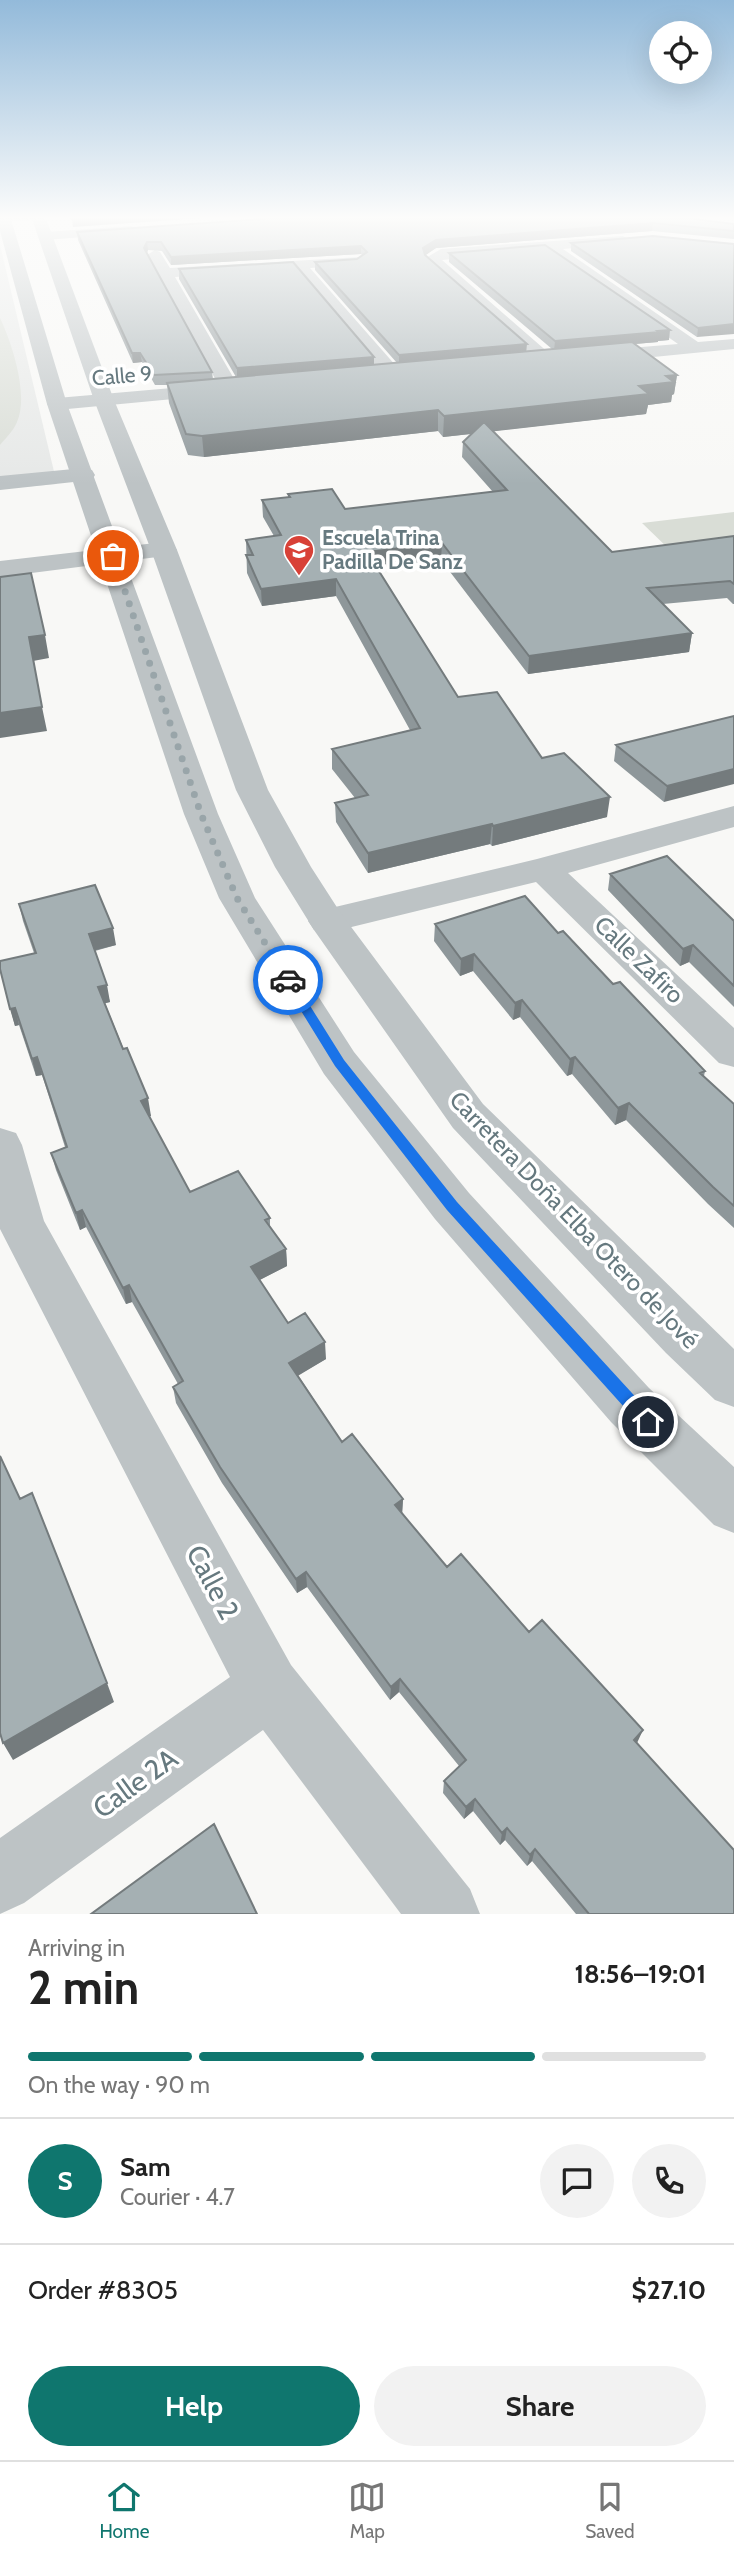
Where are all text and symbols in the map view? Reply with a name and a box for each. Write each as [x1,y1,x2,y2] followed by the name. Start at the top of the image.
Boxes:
[649,21,712,84] map controls
[649,21,712,84] button: locate
[91,360,153,391] street label: Calle 9
[322,525,463,574] place label: Escuela Trina Padilla De Sanz
[83,526,143,586] pin
[282,533,316,577] school or university icon: Escuela Trina Padilla De Sanz
[94,537,132,575] icon: bag
[589,910,690,1009] street label: Calle Zafiro
[253,945,323,1015] courier
[269,961,307,999] icon: car
[444,1085,705,1354] street label: Carretera Doña Elba Otero de Jové
[618,1392,678,1452] pin
[629,1403,667,1441] icon: home
[179,1539,247,1625] street label: Calle 2
[86,1740,185,1825] street label: Calle 2A
[28,1934,125,1962] text: Arriving in
[574,1958,706,1990] text: 18:56–19:01
[28,1960,139,2016] text: 2 min
[28,2071,210,2099] text: On the way · 90 m
[540,2144,614,2218] button: chat
[632,2144,706,2218] button: phone
[120,2151,171,2183] text: Sam
[57,2165,73,2197] text: S
[120,2183,235,2211] text: Courier · 4.7
[28,2274,178,2306] text: Order #8305
[632,2274,706,2306] text: $27.10
[28,2366,360,2446] button: Help
[374,2366,706,2446] button: Share
[99,2478,149,2543] tab: Home
[348,2478,386,2543] tab: Map
[585,2478,635,2543] tab: Saved

